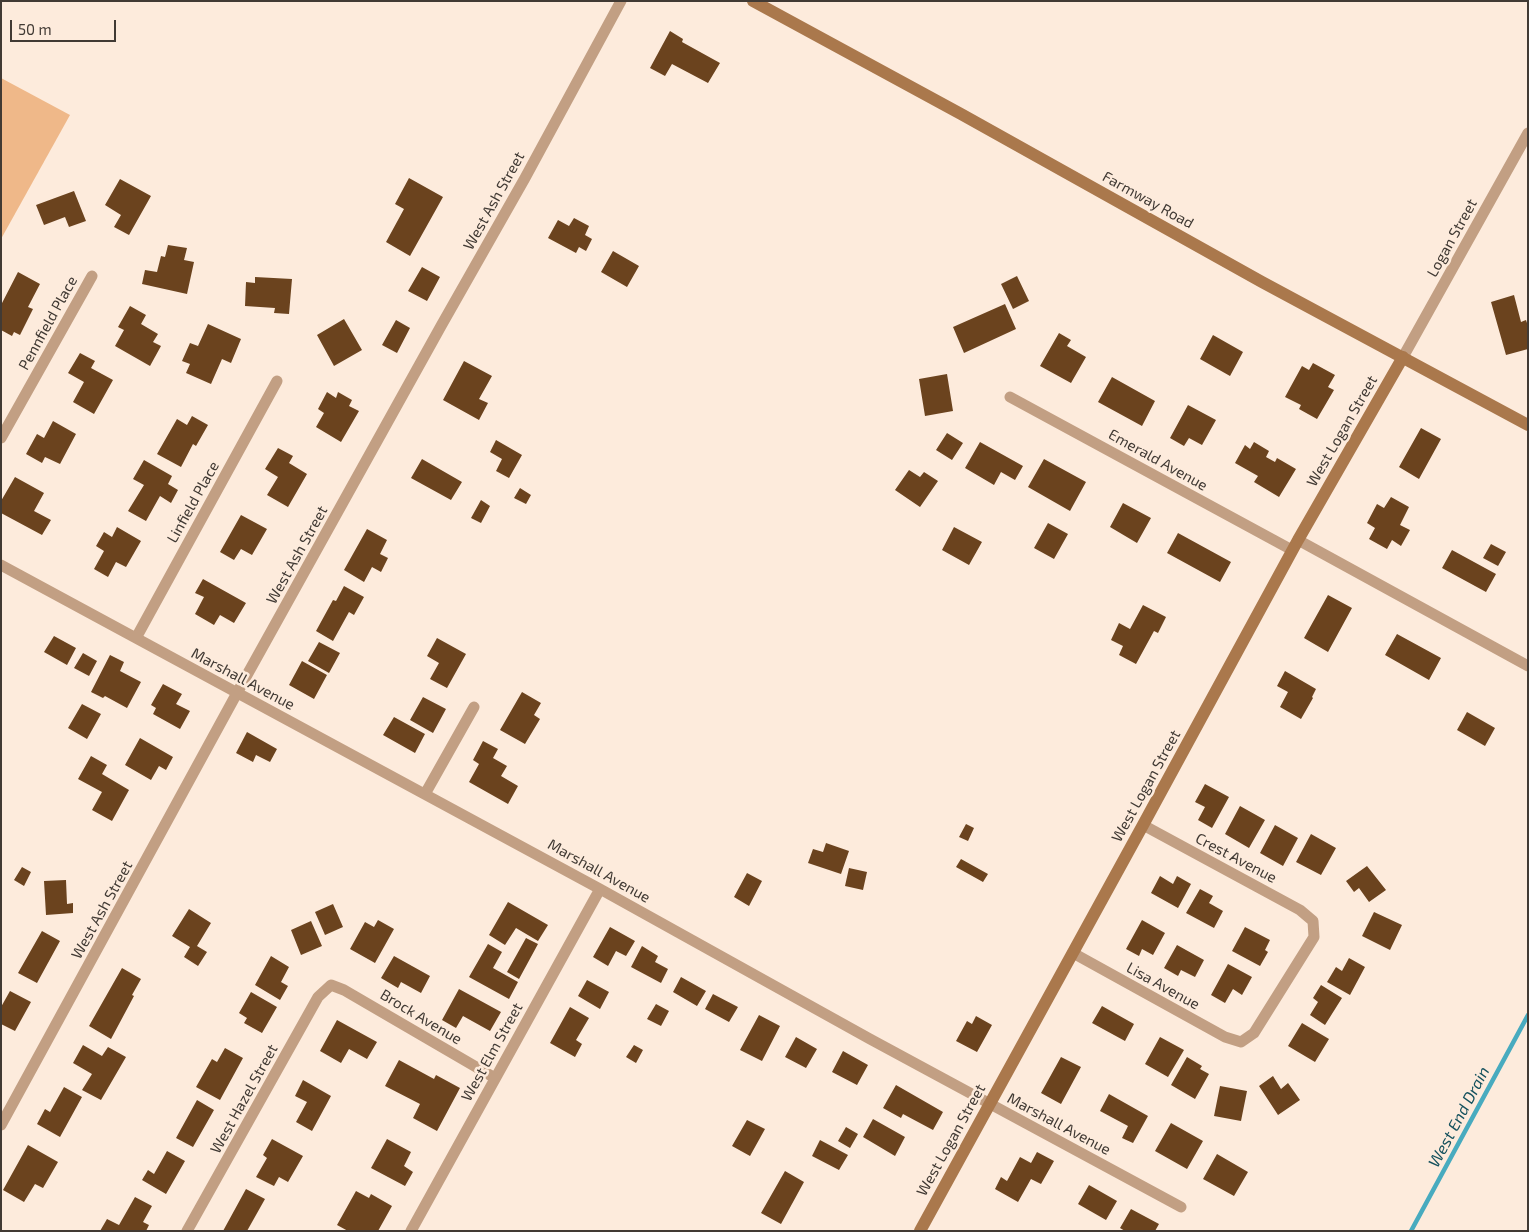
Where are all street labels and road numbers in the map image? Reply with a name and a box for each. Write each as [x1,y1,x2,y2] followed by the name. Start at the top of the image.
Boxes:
[460,149,528,253] street label: West Ash Street
[1099,168,1197,232] street label: Farmway Road
[1423,196,1481,280] street label: Logan Street
[15,273,81,373] street label: Pennfield Place
[1303,372,1381,490] street label: West Logan Street
[1105,425,1211,495] street label: Emerald Avenue
[163,458,223,546] street label: Linfield Place
[263,503,331,607] street label: West Ash Street
[188,644,298,714] street label: Marshall Avenue
[1108,727,1184,845] street label: West Logan Street
[1192,829,1280,887] street label: Crest Avenue
[545,835,653,907] street label: Marshall Avenue
[68,858,136,962] street label: West Ash Street
[1123,959,1203,1013] street label: Lisa Avenue
[377,986,465,1048] street label: Brock Avenue
[458,1000,526,1104] street label: West Elm Street
[207,1041,281,1157] street label: West Hazel Street
[913,1081,989,1199] street label: West Logan Street
[1004,1089,1114,1159] street label: Marshall Avenue

